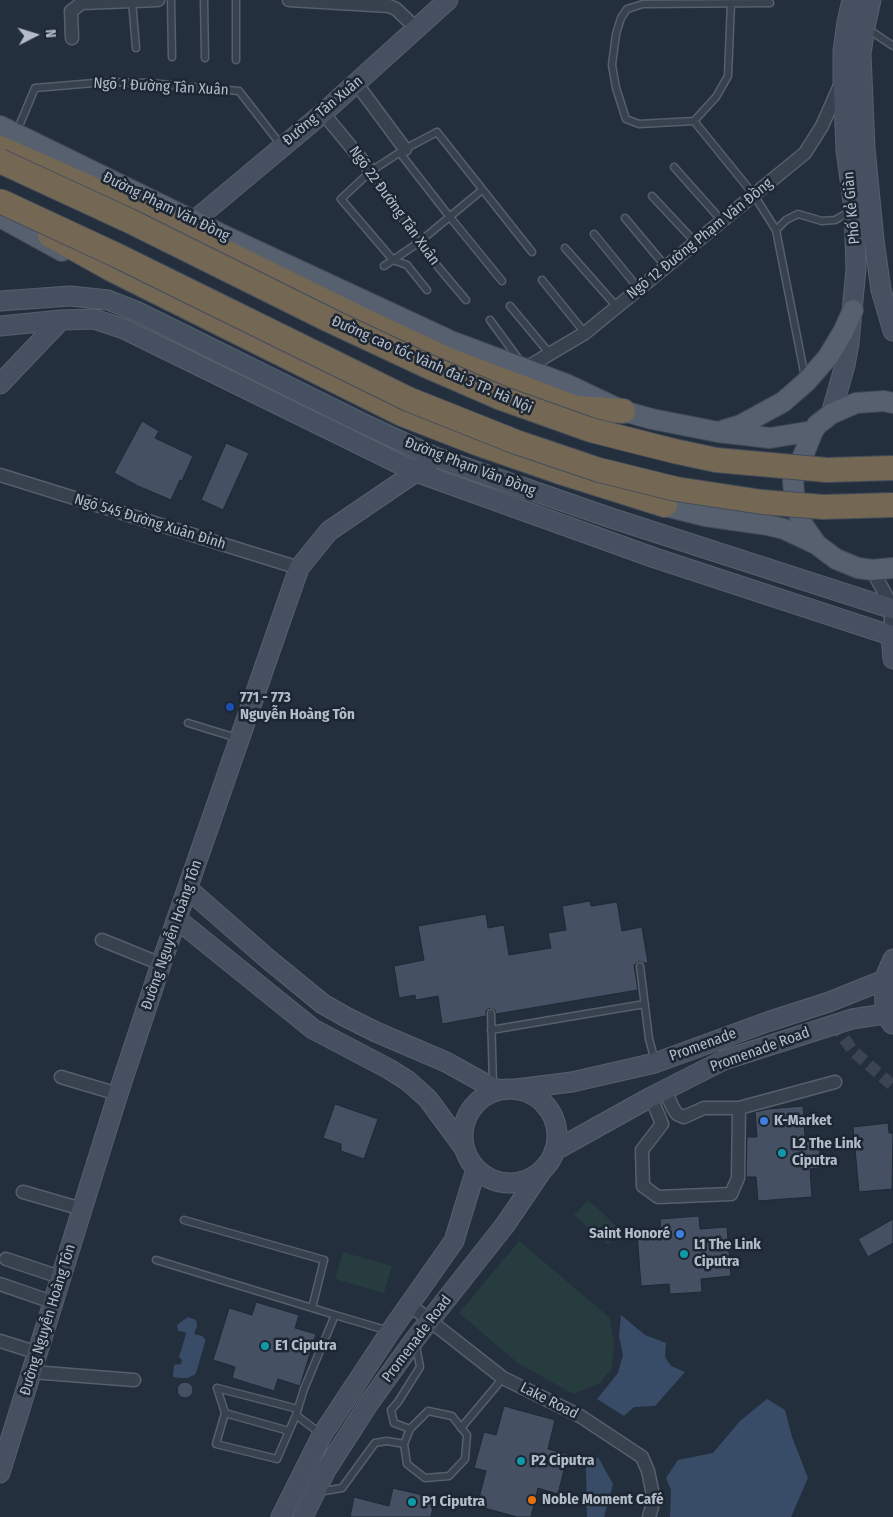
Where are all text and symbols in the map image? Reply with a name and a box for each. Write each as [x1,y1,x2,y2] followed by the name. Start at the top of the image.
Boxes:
[10,10,60,60] north arrow
[42,29,59,39] text: N
[279,72,367,150] street label: Đường Tân Xuân
[93,74,229,100] street label: Ngõ 1 Đường Tân Xuân
[345,143,443,269] street label: Ngõ 22 Đường Tân Xuân
[100,168,232,246] street label: Đường Phạm Văn Đồng
[840,171,864,245] street label: Phố Kẻ Giàn
[624,175,776,303] street label: Ngõ 12 Đường Phạm Văn Đồng
[329,312,535,418] street label: Đường cao tốc Vành đai 3 TP. Hà Nội
[402,434,538,500] street label: Đường Phạm Văn Đồng
[72,490,228,554] street label: Ngõ 545 Đường Xuân Đỉnh
[240,689,355,724] place label: 771 - 773 Nguyễn Hoàng Tôn
[224,701,236,713] marker: 771 - 773 Nguyễn Hoàng Tôn
[138,858,206,1012] street label: Đường Nguyễn Hoàng Tôn
[708,1024,812,1076] street label: Promenade Road
[667,1025,739,1065] street label: Promenade
[774,1112,832,1130] place label: K-Market
[758,1115,770,1127] marker: K-Market
[792,1135,861,1170] place label: L2 The Link Ciputra
[776,1147,788,1159] marker: L2 The Link Ciputra
[589,1225,670,1243] place label: Saint Honoré
[674,1228,686,1240] marker: Saint Honoré
[694,1236,761,1271] place label: L1 The Link Ciputra
[16,1242,80,1398] street label: Đường Nguyễn Hoàng Tôn
[678,1248,690,1260] marker: L1 The Link Ciputra
[378,1292,456,1386] street label: Promenade Road
[275,1337,337,1355] place label: E1 Ciputra
[259,1340,271,1352] marker: E1 Ciputra
[517,1379,581,1423] street label: Lake Road
[531,1452,594,1470] place label: P2 Ciputra
[515,1455,527,1467] marker: P2 Ciputra
[542,1491,664,1509] place label: Noble Moment Café
[422,1493,485,1511] place label: P1 Ciputra
[526,1494,538,1506] marker: Noble Moment Café
[406,1496,418,1508] marker: P1 Ciputra

